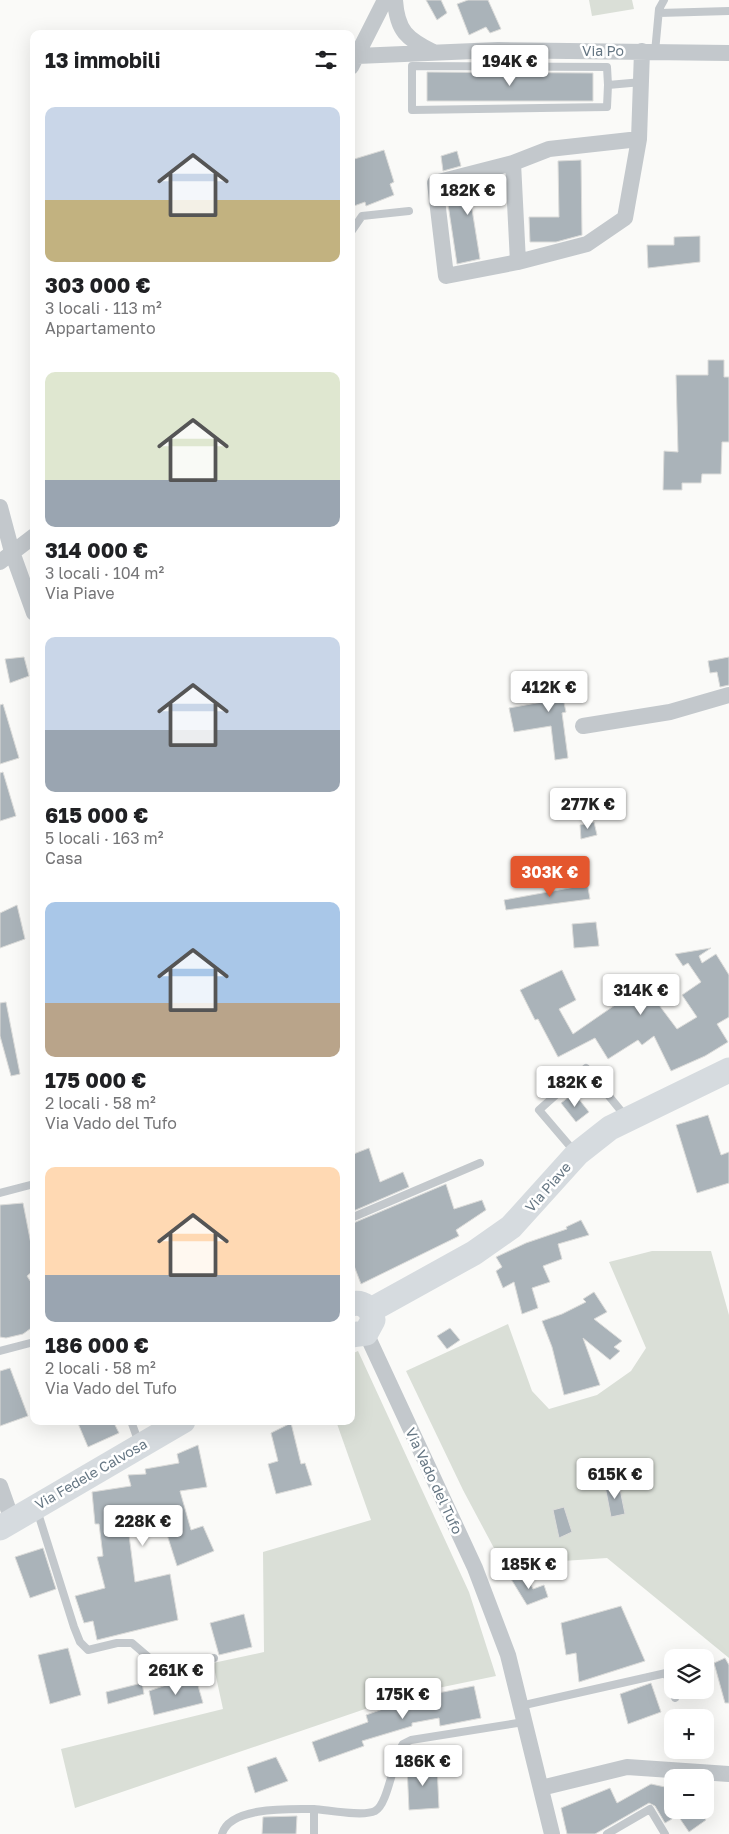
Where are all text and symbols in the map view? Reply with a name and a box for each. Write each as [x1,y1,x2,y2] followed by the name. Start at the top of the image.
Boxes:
[582,42,624,59] street label: Via Po
[469,44,551,87] pin: 194K €
[312,46,340,74] icon: filters
[45,47,160,73] text: 13 immobili
[482,51,538,71] text: 194K €
[148,140,238,230] icon: home
[427,174,509,216] pin: 182K €
[440,180,496,200] text: 182K €
[45,272,151,298] text: 303 000 €
[45,298,162,318] text: 3 locali · 113 m²
[45,318,156,338] text: Appartamento
[148,405,238,495] icon: home
[45,537,148,563] text: 314 000 €
[45,563,164,583] text: 3 locali · 104 m²
[45,583,114,603] text: Via Piave
[148,670,238,760] icon: home
[508,670,590,713] pin: 412K €
[522,677,576,697] text: 412K €
[547,788,629,830] pin: 277K €
[561,794,615,814] text: 277K €
[45,802,148,828] text: 615 000 €
[45,828,164,848] text: 5 locali · 163 m²
[45,848,82,868] text: Casa
[509,856,591,898] pin: 303K €
[522,862,578,882] text: 303K €
[148,935,238,1025] icon: home
[600,974,682,1016] pin: 314K €
[614,980,668,1000] text: 314K €
[534,1066,616,1108] pin: 182K €
[45,1067,146,1093] text: 175 000 €
[547,1072,603,1092] text: 182K €
[45,1093,156,1113] text: 2 locali · 58 m²
[45,1113,177,1133] text: Via Vado del Tufo
[521,1158,574,1215] street label: Via Piave
[148,1200,238,1290] icon: home
[45,1332,149,1358] text: 186 000 €
[45,1358,156,1378] text: 2 locali · 58 m²
[45,1378,177,1398] text: Via Vado del Tufo
[402,1425,467,1537] street label: Via Vado del Tufo
[32,1435,150,1513] street label: Via Fedele Calvosa
[574,1458,656,1500] pin: 615K €
[587,1464,643,1484] text: 615K €
[102,1504,184,1547] pin: 228K €
[115,1511,171,1531] text: 228K €
[488,1548,570,1590] pin: 185K €
[501,1554,557,1574] text: 185K €
[664,1649,714,1819] map controls
[664,1649,714,1699] button: layers
[135,1654,217,1696] pin: 261K €
[148,1660,204,1680] text: 261K €
[362,1678,444,1720] pin: 175K €
[376,1684,430,1704] text: 175K €
[664,1709,714,1759] button: +
[382,1744,464,1787] pin: 186K €
[395,1751,451,1771] text: 186K €
[664,1769,714,1819] button: −

